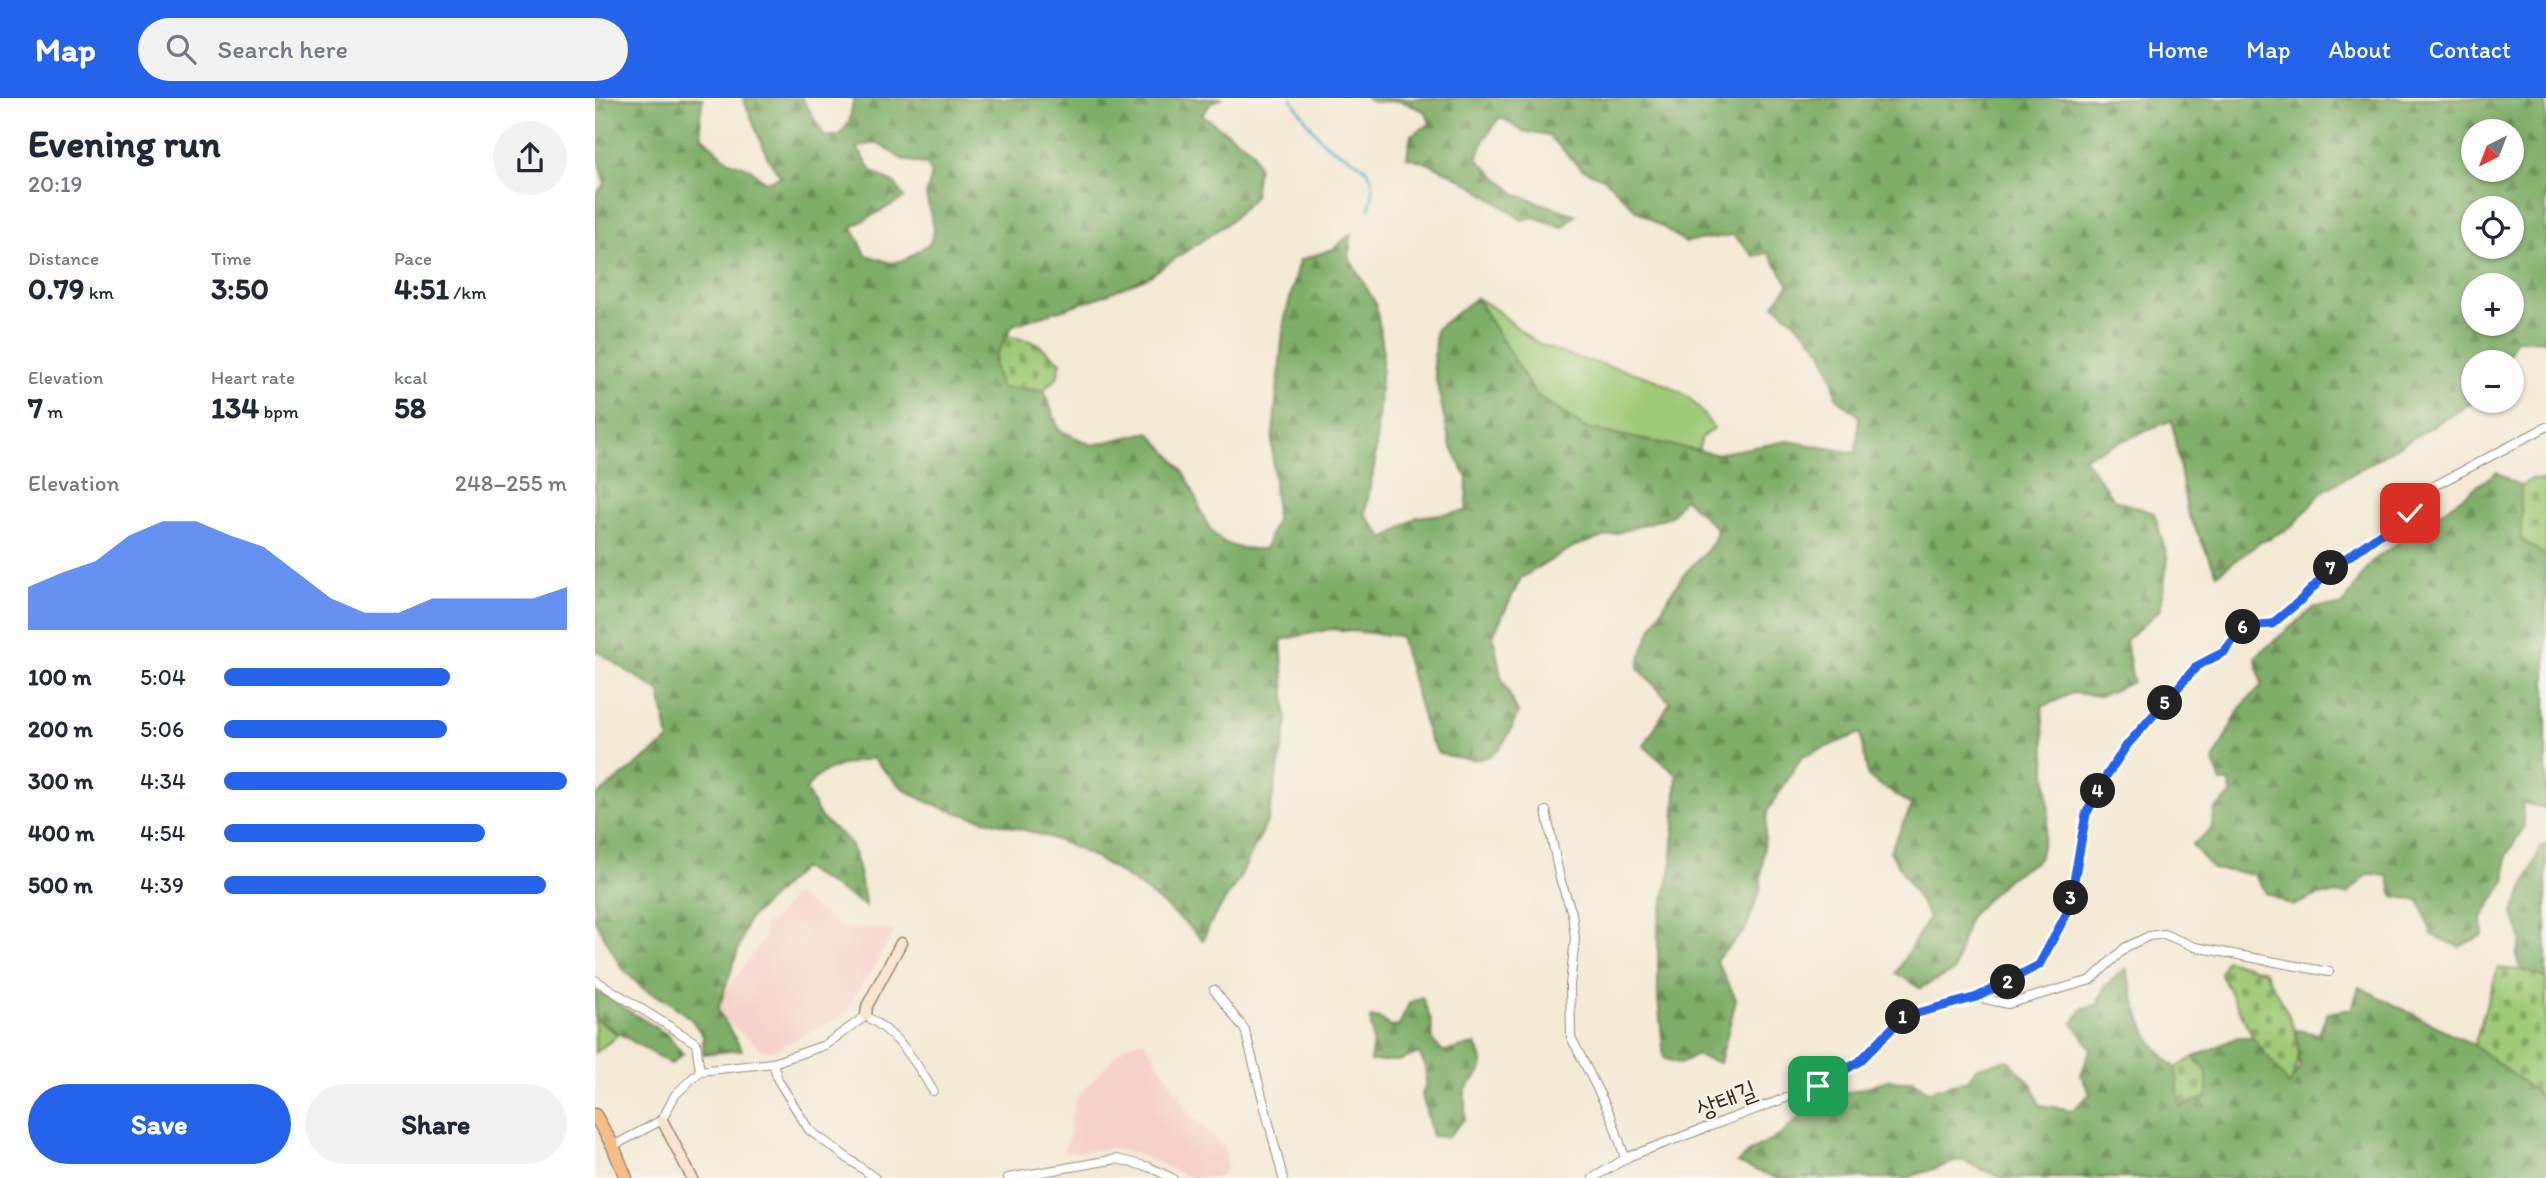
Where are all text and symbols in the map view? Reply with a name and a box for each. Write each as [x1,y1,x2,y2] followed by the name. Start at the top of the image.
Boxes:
[138,18,628,81] search box
[35,30,96,69] text: Map
[162,30,200,68] icon: search
[218,33,348,65] text: Search here
[2148,35,2208,64] text: Home
[2246,35,2290,64] text: Map
[2328,35,2391,64] text: About
[2429,35,2511,64] text: Contact
[2461,119,2523,182] north arrow
[2461,119,2524,413] map controls
[28,121,221,167] text: Evening run
[493,121,567,195] button: share
[28,170,83,198] text: 20:19
[2461,196,2524,259] button: locate
[28,247,99,270] text: Distance
[211,247,252,270] text: Time
[394,247,432,270] text: Pace
[28,270,84,307] text: 0.79
[211,270,269,307] text: 3:50
[394,270,449,307] text: 4:51
[2461,273,2524,336] button: +
[84,281,114,304] text: km
[449,281,486,304] text: /km
[2461,350,2524,413] button: −
[28,366,104,389] text: Elevation
[211,366,295,389] text: Heart rate
[394,366,428,389] text: kcal
[28,389,43,426] text: 7
[211,389,259,426] text: 134
[394,389,426,426] text: 58
[43,400,63,423] text: m
[259,400,299,423] text: bpm
[28,469,119,497] text: Elevation
[455,469,567,497] text: 248–255 m
[2380,483,2440,543] pin
[2391,494,2429,532] icon: check
[2313,550,2349,586] pin: 7
[2326,556,2335,579] text: 7
[2225,610,2261,644] pin: 6
[2237,615,2248,638] text: 6
[28,663,92,691] text: 100 m
[140,663,186,691] text: 5:04
[2147,686,2183,720] pin: 5
[2160,691,2169,714] text: 5
[28,715,93,743] text: 200 m
[140,715,184,743] text: 5:06
[28,767,93,795] text: 300 m
[140,767,186,795] text: 4:34
[2081,774,2115,808] pin: 4
[2092,779,2103,802] text: 4
[28,819,95,847] text: 400 m
[140,819,185,847] text: 4:54
[28,871,93,899] text: 500 m
[140,871,184,899] text: 4:39
[2053,880,2089,916] pin: 3
[2065,886,2076,909] text: 3
[1991,964,2025,1000] pin: 2
[2003,970,2013,993] text: 2
[1885,1000,1921,1034] pin: 1
[1898,1005,1907,1028] text: 1
[1788,1056,1848,1116] pin
[1799,1067,1837,1105] icon: arrive
[1691,1073,1761,1125] street label: 상태길
[28,1084,291,1164] button: Save
[305,1084,567,1164] button: Share

